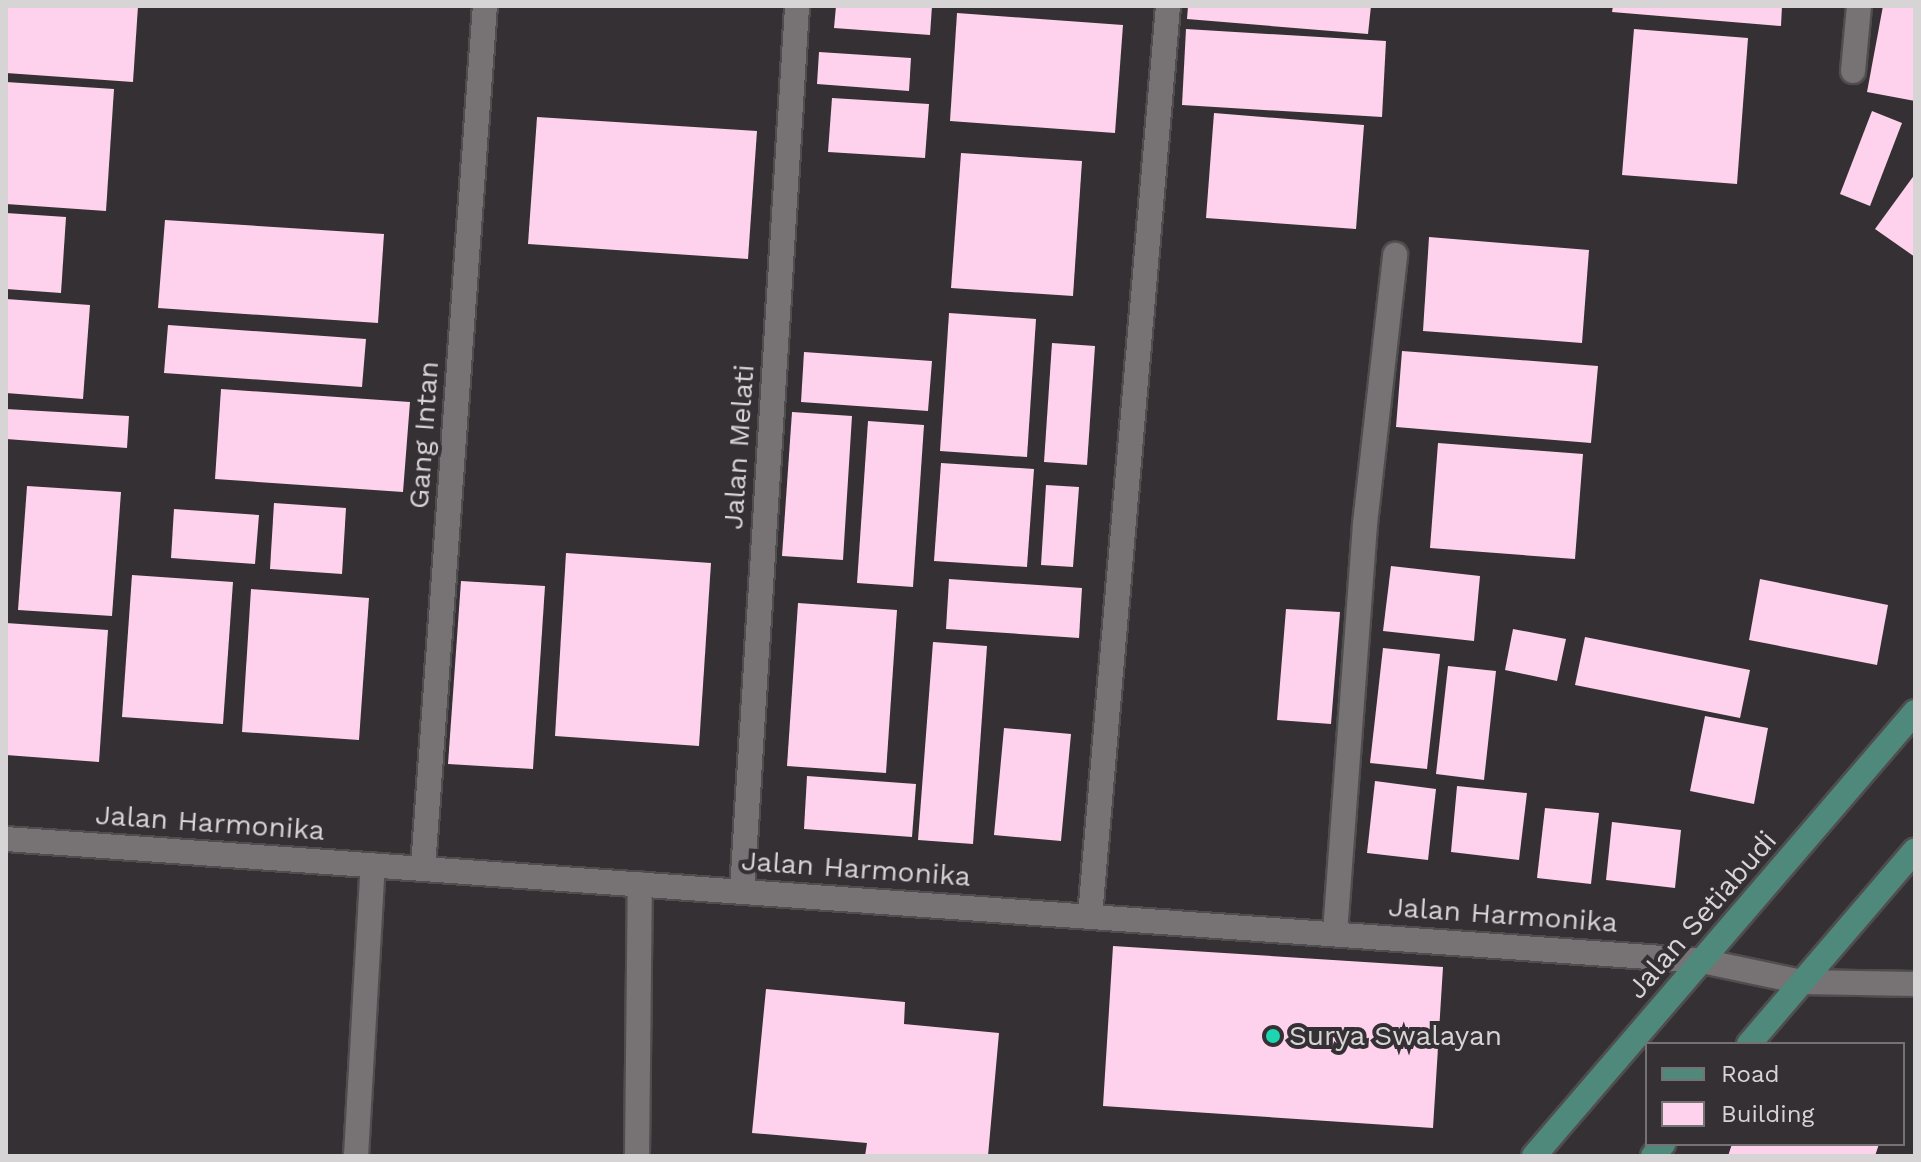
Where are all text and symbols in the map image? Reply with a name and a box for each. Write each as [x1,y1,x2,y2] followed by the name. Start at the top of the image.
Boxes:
[402,360,446,510] street label: Gang Intan
[716,363,762,531] street label: Jalan Melati
[94,798,326,848] street label: Jalan Harmonika
[1620,824,1784,1006] street label: Jalan Setiabudi
[740,844,972,894] street label: Jalan Harmonika
[1387,890,1619,940] street label: Jalan Harmonika
[1289,1019,1503,1053] place label: Surya Swalayan
[1264,1027,1282,1045] marker: Surya Swalayan
[1645,1042,1905,1146] legend
[1721,1060,1780,1088] text: Road
[1721,1100,1814,1128] text: Building

